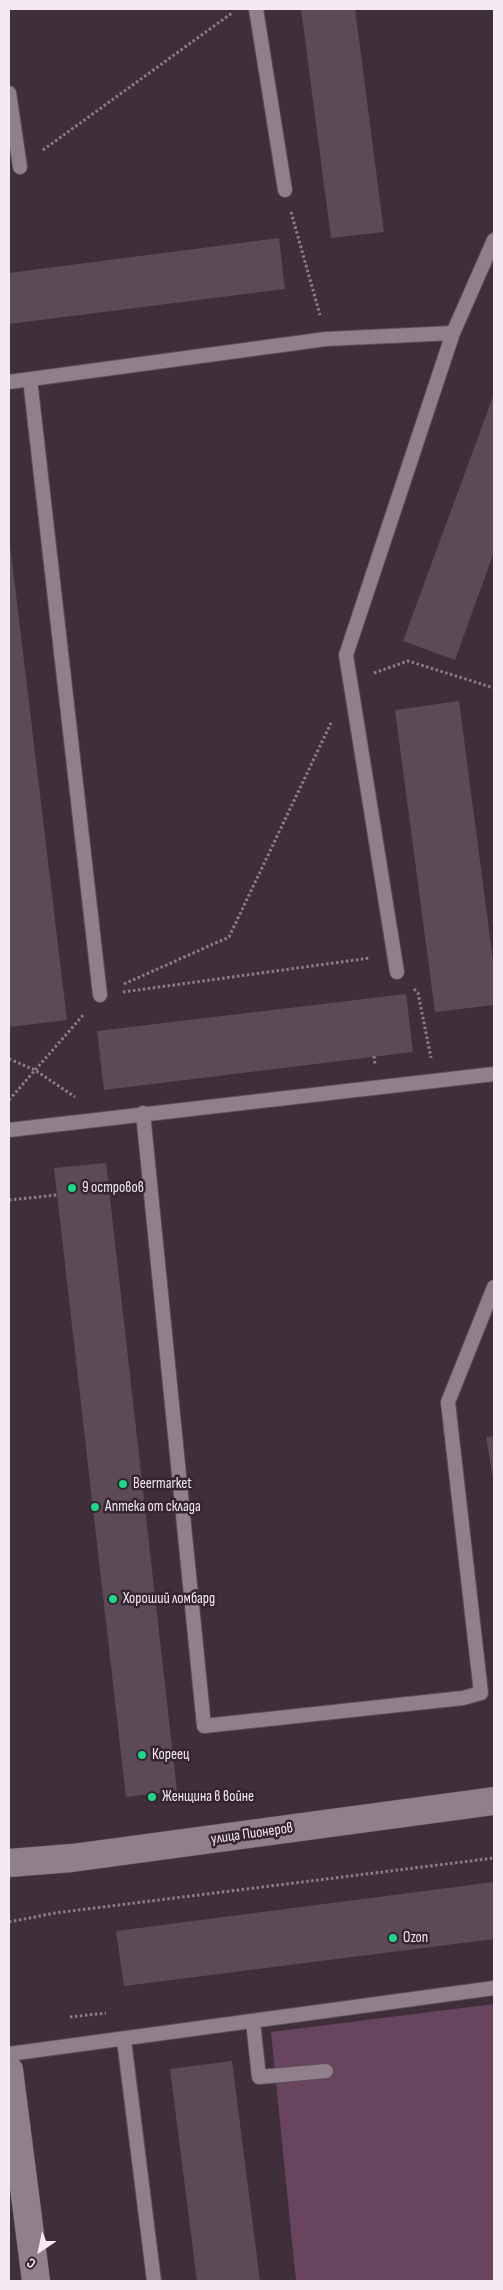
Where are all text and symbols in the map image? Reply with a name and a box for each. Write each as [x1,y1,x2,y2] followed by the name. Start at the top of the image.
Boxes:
[82,1179,144,1197] place label: 9 островов
[66,1182,78,1194] marker: 9 островов
[133,1475,192,1493] place label: Beermarket
[117,1478,129,1490] marker: Beermarket
[105,1498,201,1516] place label: Аптека от склада
[89,1501,101,1513] marker: Аптека от склада
[123,1590,215,1608] place label: Хороший ломбард
[107,1593,119,1605] marker: Хороший ломбард
[152,1746,189,1764] place label: Кореец
[136,1749,148,1761] marker: Кореец
[162,1788,254,1806] place label: Женщина в войне
[146,1791,158,1803] marker: Женщина в войне
[210,1819,294,1849] street label: улица Пионеров
[403,1929,428,1947] place label: Ozon
[387,1932,399,1944] marker: Ozon
[15,2225,65,2275] north arrow
[24,2254,39,2272] text: С

